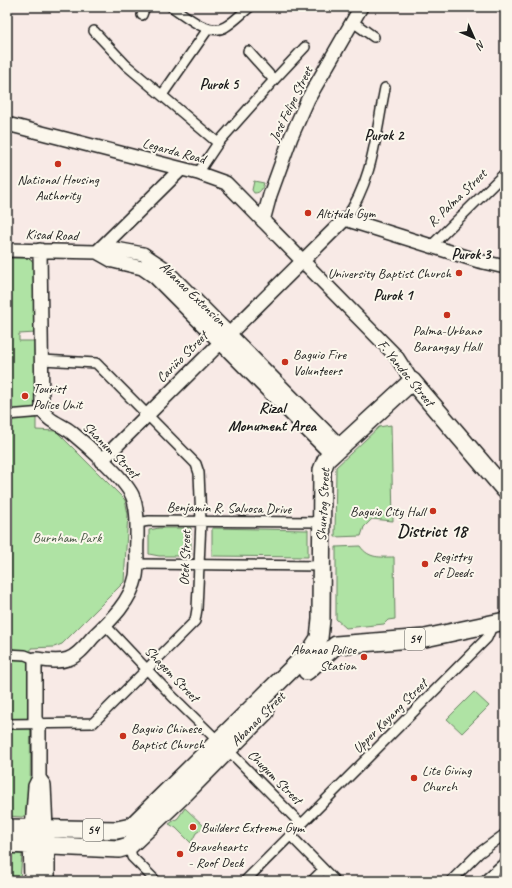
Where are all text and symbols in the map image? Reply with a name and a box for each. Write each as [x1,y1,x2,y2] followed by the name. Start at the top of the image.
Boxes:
[454,18,494,58] north arrow
[472,38,488,54] text: N
[265,63,317,145] street label: José Felipe Street
[200,75,240,94] district label: Purok 5
[365,126,405,145] district label: Purok 2
[141,134,210,168] street label: Legarda Road
[53,159,63,169] marker: National Housing Authority
[424,165,491,230] street label: R. Palma Street
[17,171,100,204] place label: National Housing Authority
[316,205,376,222] place label: Altitude Gym
[303,208,313,218] marker: Altitude Gym
[25,226,81,244] street label: Kisad Road
[452,245,492,264] district label: Purok 3
[156,258,230,330] street label: Abanao Extension
[328,265,452,282] place label: University Baptist Church
[454,268,464,278] marker: University Baptist Church
[374,286,415,305] district label: Purok 1
[442,310,452,320] marker: Palma-Urbano Barangay Hall
[413,322,484,355] place label: Palma-Urbano Barangay Hall
[153,326,213,386] street label: Cariño Street
[374,336,439,411] street label: F. Yandoc Street
[293,346,348,379] place label: Baguio Fire Volunteers
[280,357,290,367] marker: Baguio Fire Volunteers
[33,380,84,413] place label: Tourist Police Unit
[20,391,30,401] marker: Tourist Police Unit
[228,398,318,436] district label: Rizal Monument Area
[79,418,144,483] street label: Shanum Street
[313,467,333,542] street label: Shuntog Street
[167,498,293,518] street label: Benjamin R. Salvosa Drive
[350,503,428,520] place label: Baguio City Hall
[428,506,438,516] marker: Baguio City Hall
[397,520,469,542] district label: District 18
[33,529,102,546] park label: Burnham Park
[176,529,195,586] street label: Otek Street
[433,548,474,581] place label: Registry of Deeds
[420,559,430,569] marker: Registry of Deeds
[405,628,425,650] road number: 54
[291,641,357,674] place label: Abanao Police Station
[141,643,204,707] street label: Shagem Street
[359,652,369,662] marker: Abanao Police Station
[349,674,432,757] street label: Upper Kayang Street
[227,687,290,750] street label: Abanao Street
[131,720,205,753] place label: Baguio Chinese Baptist Church
[118,731,128,741] marker: Baguio Chinese Baptist Church
[244,746,307,809] street label: Chugum Street
[422,762,472,795] place label: Lite Giving Church
[409,773,419,783] marker: Lite Giving Church
[83,819,103,841] road number: 54
[201,819,305,836] place label: Builders Extreme Gym
[188,822,198,832] marker: Builders Extreme Gym
[188,838,248,871] place label: Bravehearts - Roof Deck
[175,849,185,859] marker: Bravehearts - Roof Deck

